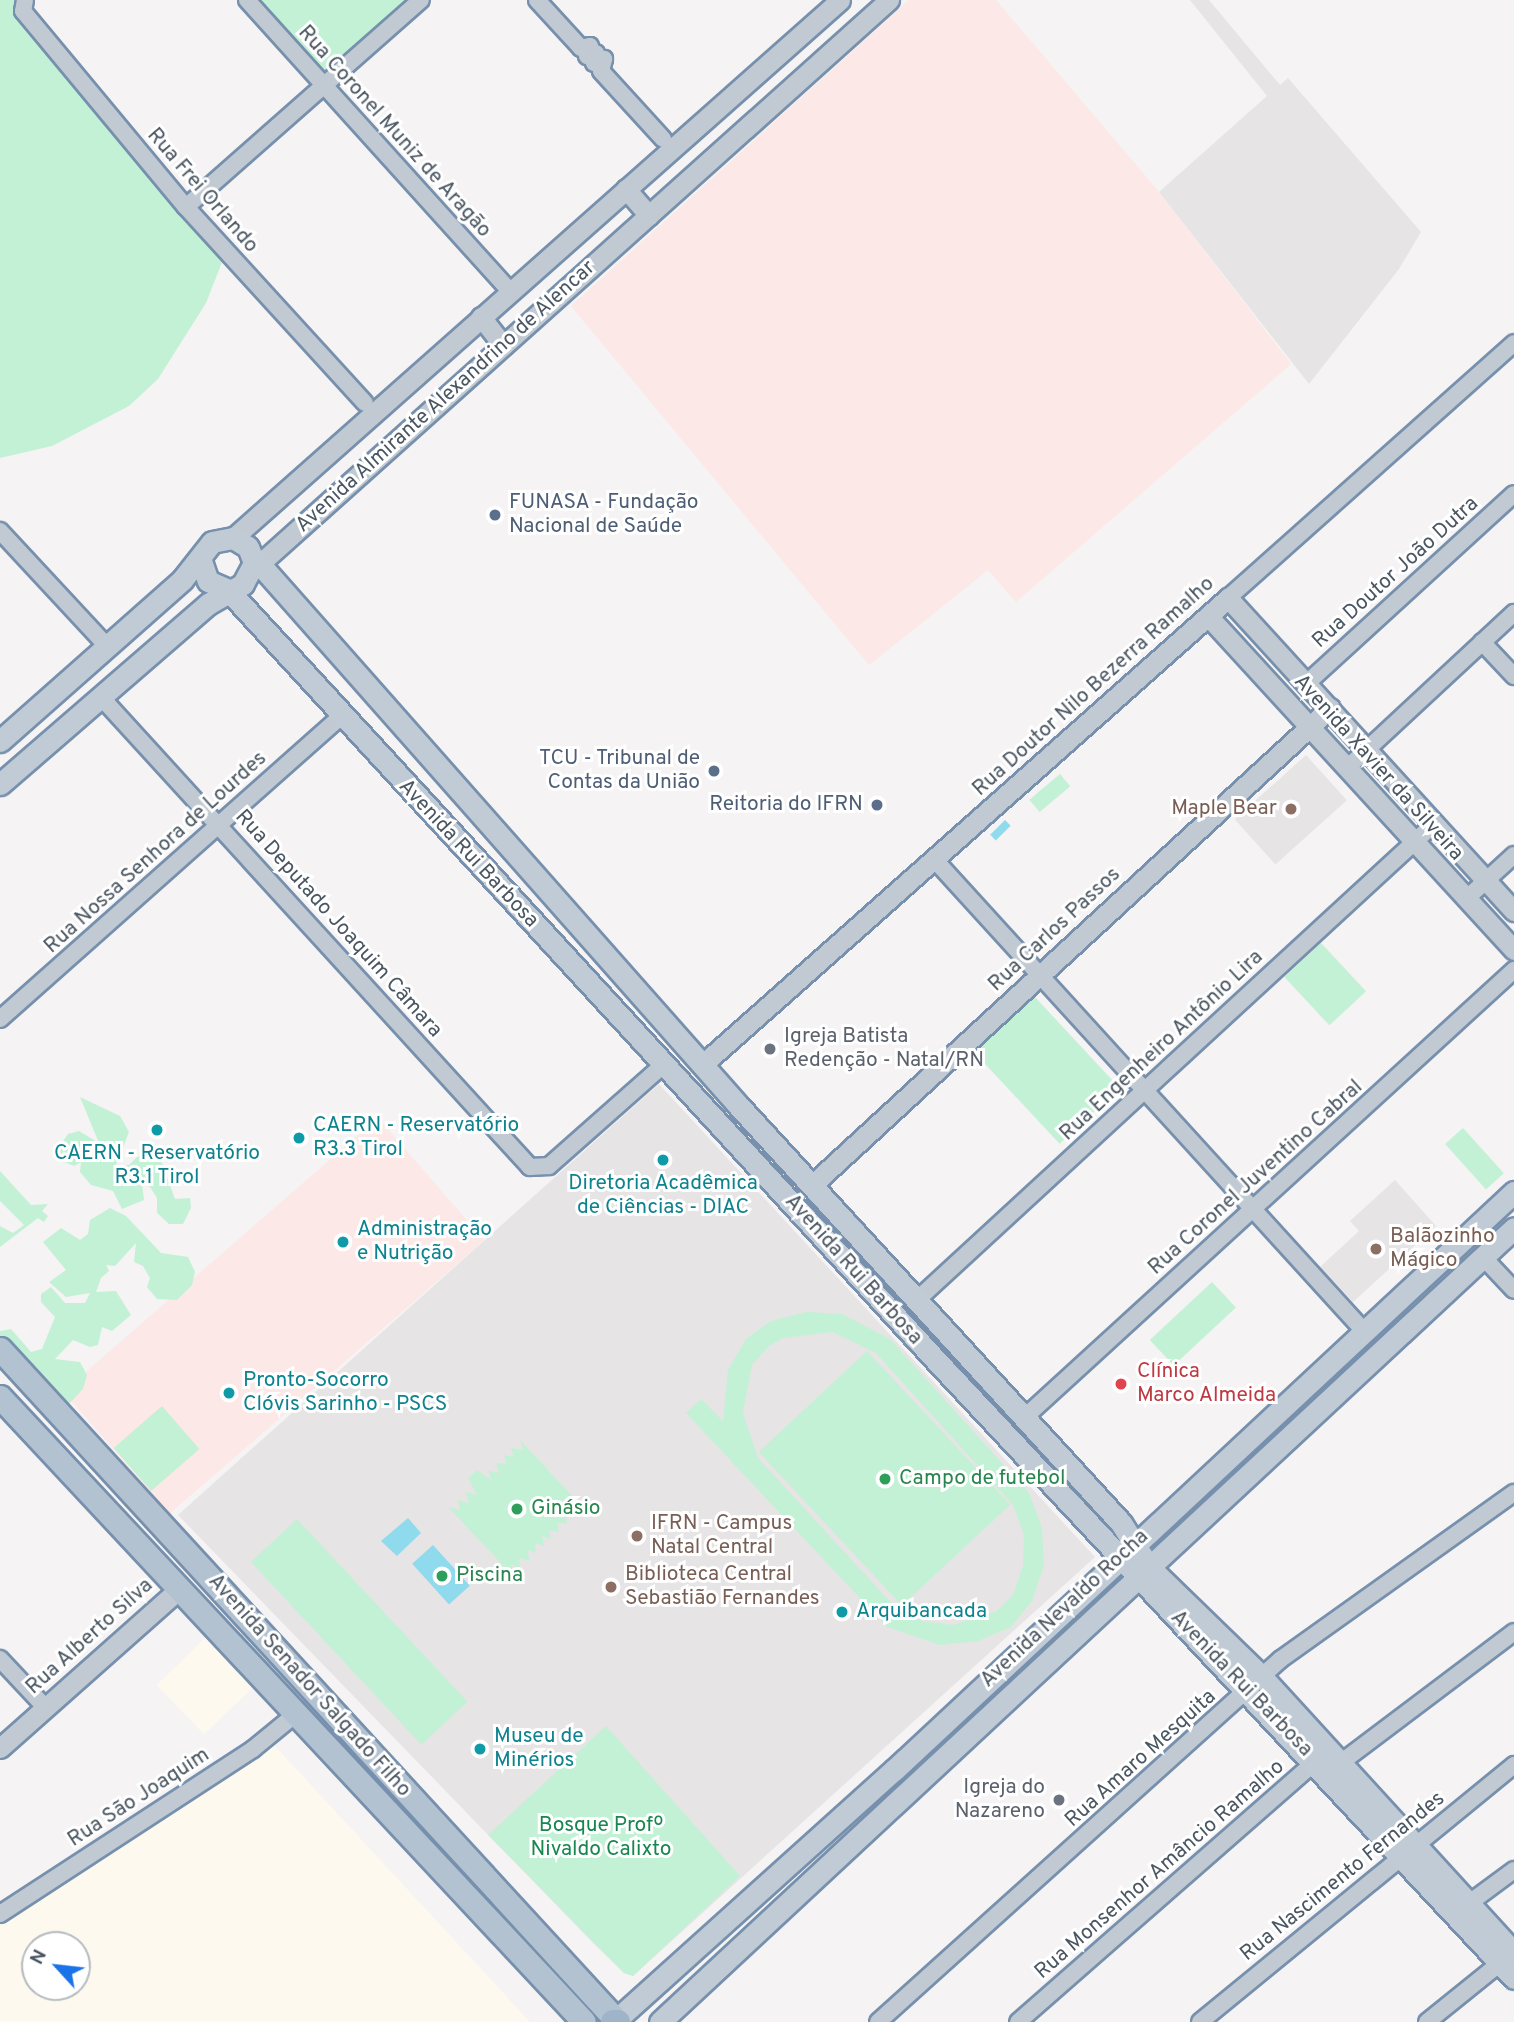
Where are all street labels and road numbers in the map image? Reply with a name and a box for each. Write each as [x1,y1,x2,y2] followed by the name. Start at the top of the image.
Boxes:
[292,20,496,244] street label: Rua Coronel Muniz de Aragão
[141,123,263,259] street label: Rua Frei Orlando
[290,255,602,539] street label: Avenida Almirante Alexandrino de Alencar
[1308,492,1484,654] street label: Rua Doutor João Dutra
[968,572,1220,802] street label: Rua Doutor Nilo Bezerra Ramalho
[1288,670,1468,866] street label: Avenida Xavier da Silveira
[40,746,272,960] street label: Rua Nossa Senhora de Lourdes
[393,775,543,933] street label: Avenida Rui Barbosa
[229,805,447,1043] street label: Rua Deputado Joaquim Câmara
[984,862,1126,998] street label: Rua Carlos Passos
[1055,945,1269,1147] street label: Rua Engenheiro Antônio Lira
[1144,1075,1368,1281] street label: Rua Coronel Juventino Cabral
[779,1190,927,1350] street label: Avenida Rui Barbosa
[976,1525,1154,1693] street label: Avenida Nevaldo Rocha
[202,1569,416,1803] street label: Avenida Senador Salgado Filho
[21,1573,159,1701] street label: Rua Alberto Silva
[1165,1606,1317,1762] street label: Avenida Rui Barbosa
[1060,1684,1222,1834] street label: Rua Amaro Mesquita
[64,1743,214,1853] street label: Rua São Joaquim
[1030,1755,1290,1985] street label: Rua Monsenhor Amâncio Ramalho
[1236,1787,1450,1967] street label: Rua Nascimento Fernandes

